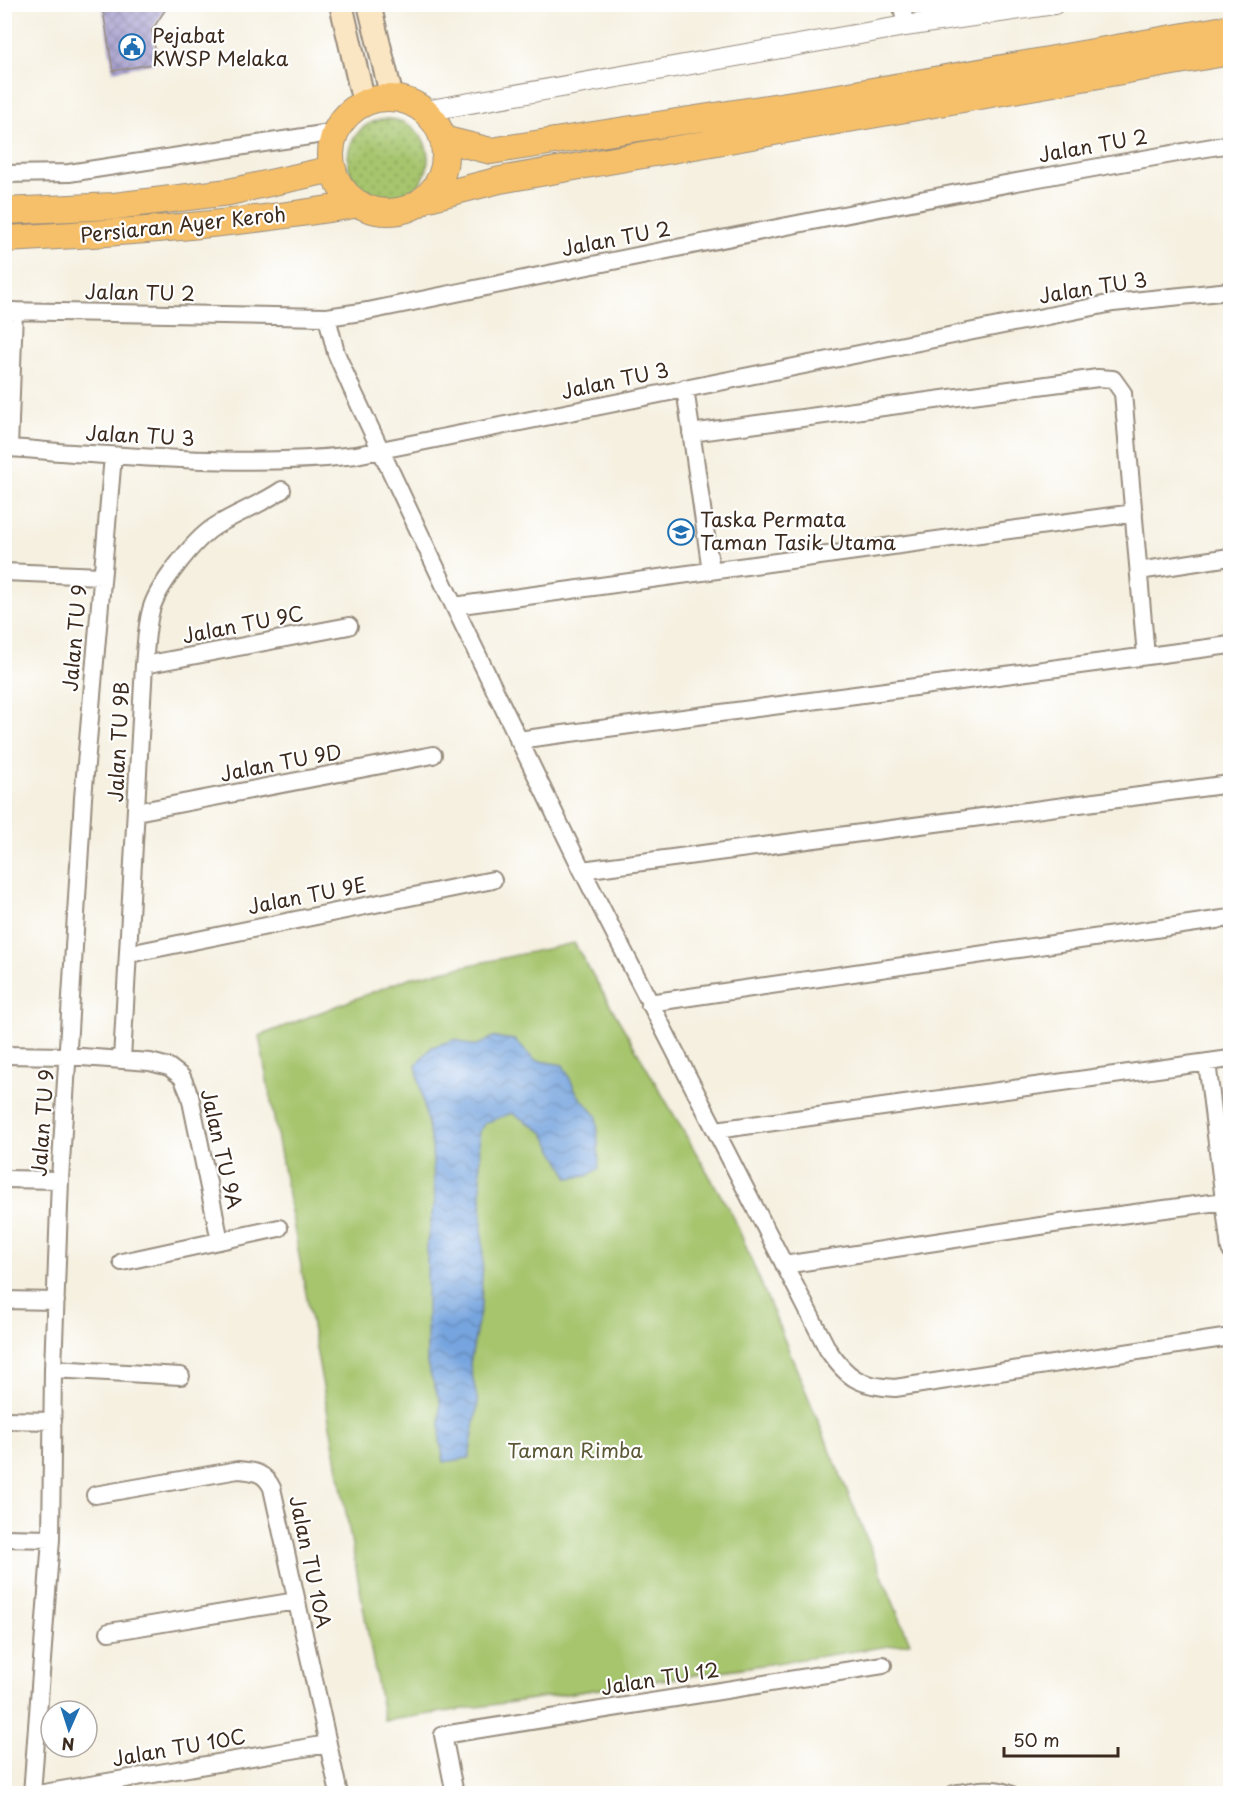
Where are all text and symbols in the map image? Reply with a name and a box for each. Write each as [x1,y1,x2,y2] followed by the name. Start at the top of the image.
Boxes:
[152,20,289,73] place label: Pejabat KWSP Melaka
[117,32,147,62] public building icon: Pejabat KWSP Melaka
[1036,121,1150,169] street label: Jalan TU 2
[78,198,287,250] street label: Persiaran Ayer Keroh
[559,213,673,263] street label: Jalan TU 2
[1037,264,1149,310] street label: Jalan TU 3
[85,276,195,308] street label: Jalan TU 2
[558,354,671,406] street label: Jalan TU 3
[85,417,195,453] street label: Jalan TU 3
[700,504,896,557] place label: Taska Permata Taman Tasik Utama
[666,517,696,547] school or university icon: Taska Permata Taman Tasik Utama
[54,583,94,693] street label: Jalan TU 9
[180,598,306,650] street label: Jalan TU 9C
[100,681,136,803] street label: Jalan TU 9B
[217,736,344,789] street label: Jalan TU 9D
[245,869,369,921] street label: Jalan TU 9E
[23,1068,61,1178] street label: Jalan TU 9
[194,1086,250,1212] street label: Jalan TU 9A
[507,1435,643,1465] park label: Taman Rimba
[282,1493,340,1631] street label: Jalan TU 10A
[599,1654,721,1702] street label: Jalan TU 12
[39,1699,99,1759] north arrow
[1004,1720,1118,1758] scale bar
[110,1721,248,1774] street label: Jalan TU 10C
[1013,1726,1060,1753] text: 50 m
[61,1733,75,1757] text: N

